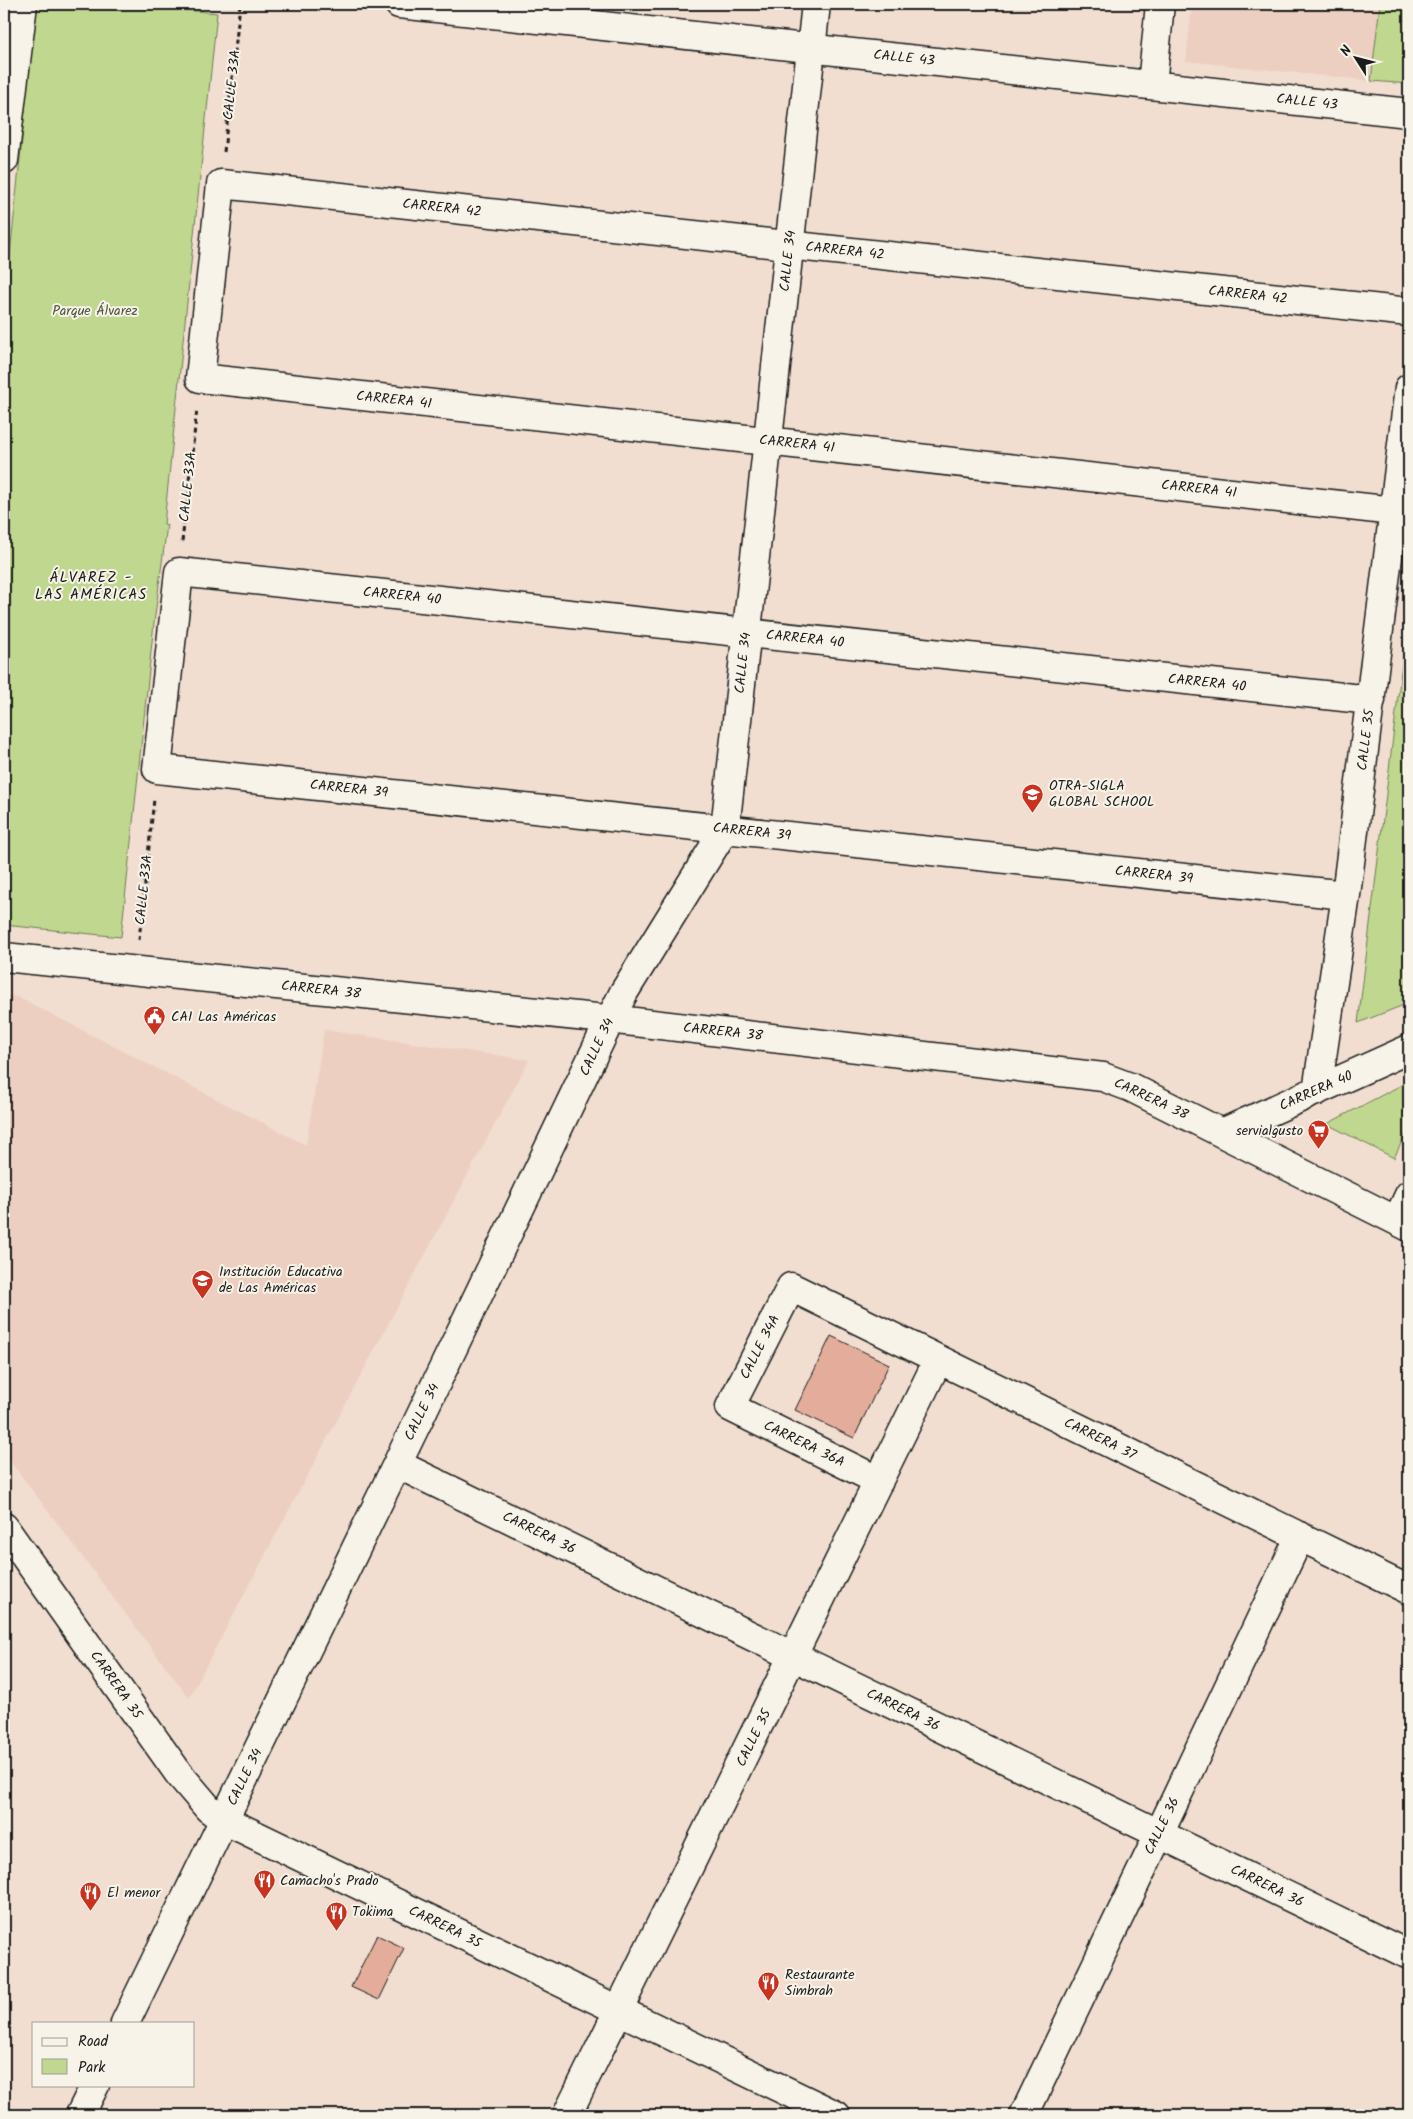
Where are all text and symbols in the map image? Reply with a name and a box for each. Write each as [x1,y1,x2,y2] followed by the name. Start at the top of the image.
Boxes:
[1330,32,1380,82] north arrow
[1335,41,1358,61] text: N
[872,44,936,72] street label: CALLE 43
[217,49,247,121] street label: CALLE 33A
[1275,88,1339,116] street label: CALLE 43
[401,193,483,223] street label: CARRERA 42
[774,229,802,293] street label: CALLE 34
[804,236,886,266] street label: CARRERA 42
[1207,280,1289,310] street label: CARRERA 42
[52,300,138,322] park label: Parque Álvarez
[355,385,433,415] street label: CARRERA 41
[758,429,836,459] street label: CARRERA 41
[173,451,203,523] street label: CALLE 33A
[1160,474,1238,504] street label: CARRERA 41
[35,566,147,607] district label: ÁLVAREZ - LAS AMÉRICAS
[362,581,442,611] street label: CARRERA 40
[765,624,845,654] street label: CARRERA 40
[729,631,757,695] street label: CALLE 34
[1167,668,1247,698] street label: CARRERA 40
[1351,707,1381,772] street label: CALLE 35
[309,774,389,804] street label: CARRERA 39
[1049,775,1154,813] place label: OTRA-SIGLA GLOBAL SCHOOL
[1021,782,1045,813] school or university icon: OTRA-SIGLA GLOBAL SCHOOL
[712,817,792,847] street label: CARRERA 39
[129,854,159,926] street label: CALLE 33A
[1114,860,1194,890] street label: CARRERA 39
[280,975,363,1005] street label: CARRERA 38
[143,1005,167,1036] public building icon: CAI Las Américas
[171,1006,276,1028] place label: CAI Las Américas
[574,1014,620,1080] street label: CALLE 34
[682,1017,765,1047] street label: CARRERA 38
[1276,1065,1356,1117] street label: CARRERA 40
[1110,1072,1192,1126] street label: CARRERA 38
[1307,1119,1331,1150] supermarket icon: servialgusto
[1236,1120,1303,1142] place label: servialgusto
[219,1261,343,1299] place label: Institución Educativa de Las Américas
[191,1268,215,1299] school or university icon: Institución Educativa de Las Américas
[734,1311,786,1383] street label: CALLE 34A
[399,1379,446,1445] street label: CALLE 34
[1060,1412,1140,1466] street label: CARRERA 37
[760,1415,848,1473] street label: CARRERA 36A
[498,1506,580,1560] street label: CARRERA 36
[84,1646,149,1725] street label: CARRERA 35
[862,1683,944,1737] street label: CARRERA 36
[731,1704,778,1770] street label: CALLE 35
[222,1744,269,1810] street label: CALLE 34
[1139,1793,1185,1859] street label: CALLE 36
[1226,1859,1308,1913] street label: CARRERA 36
[252,1869,276,1900] restaurant icon: Camacho's Prado
[280,1870,378,1892] place label: Camacho's Prado
[79,1881,103,1912] restaurant icon: El menor
[107,1882,161,1904] place label: El menor
[324,1900,348,1931] restaurant icon: Tokima
[405,1900,487,1955] street label: CARRERA 35
[352,1901,393,1923] place label: Tokima
[785,1964,855,2002] place label: Restaurante Simbrah
[757,1971,781,2002] restaurant icon: Restaurante Simbrah
[32,2022,195,2086] legend
[78,2030,109,2054] text: Road
[78,2056,106,2080] text: Park

